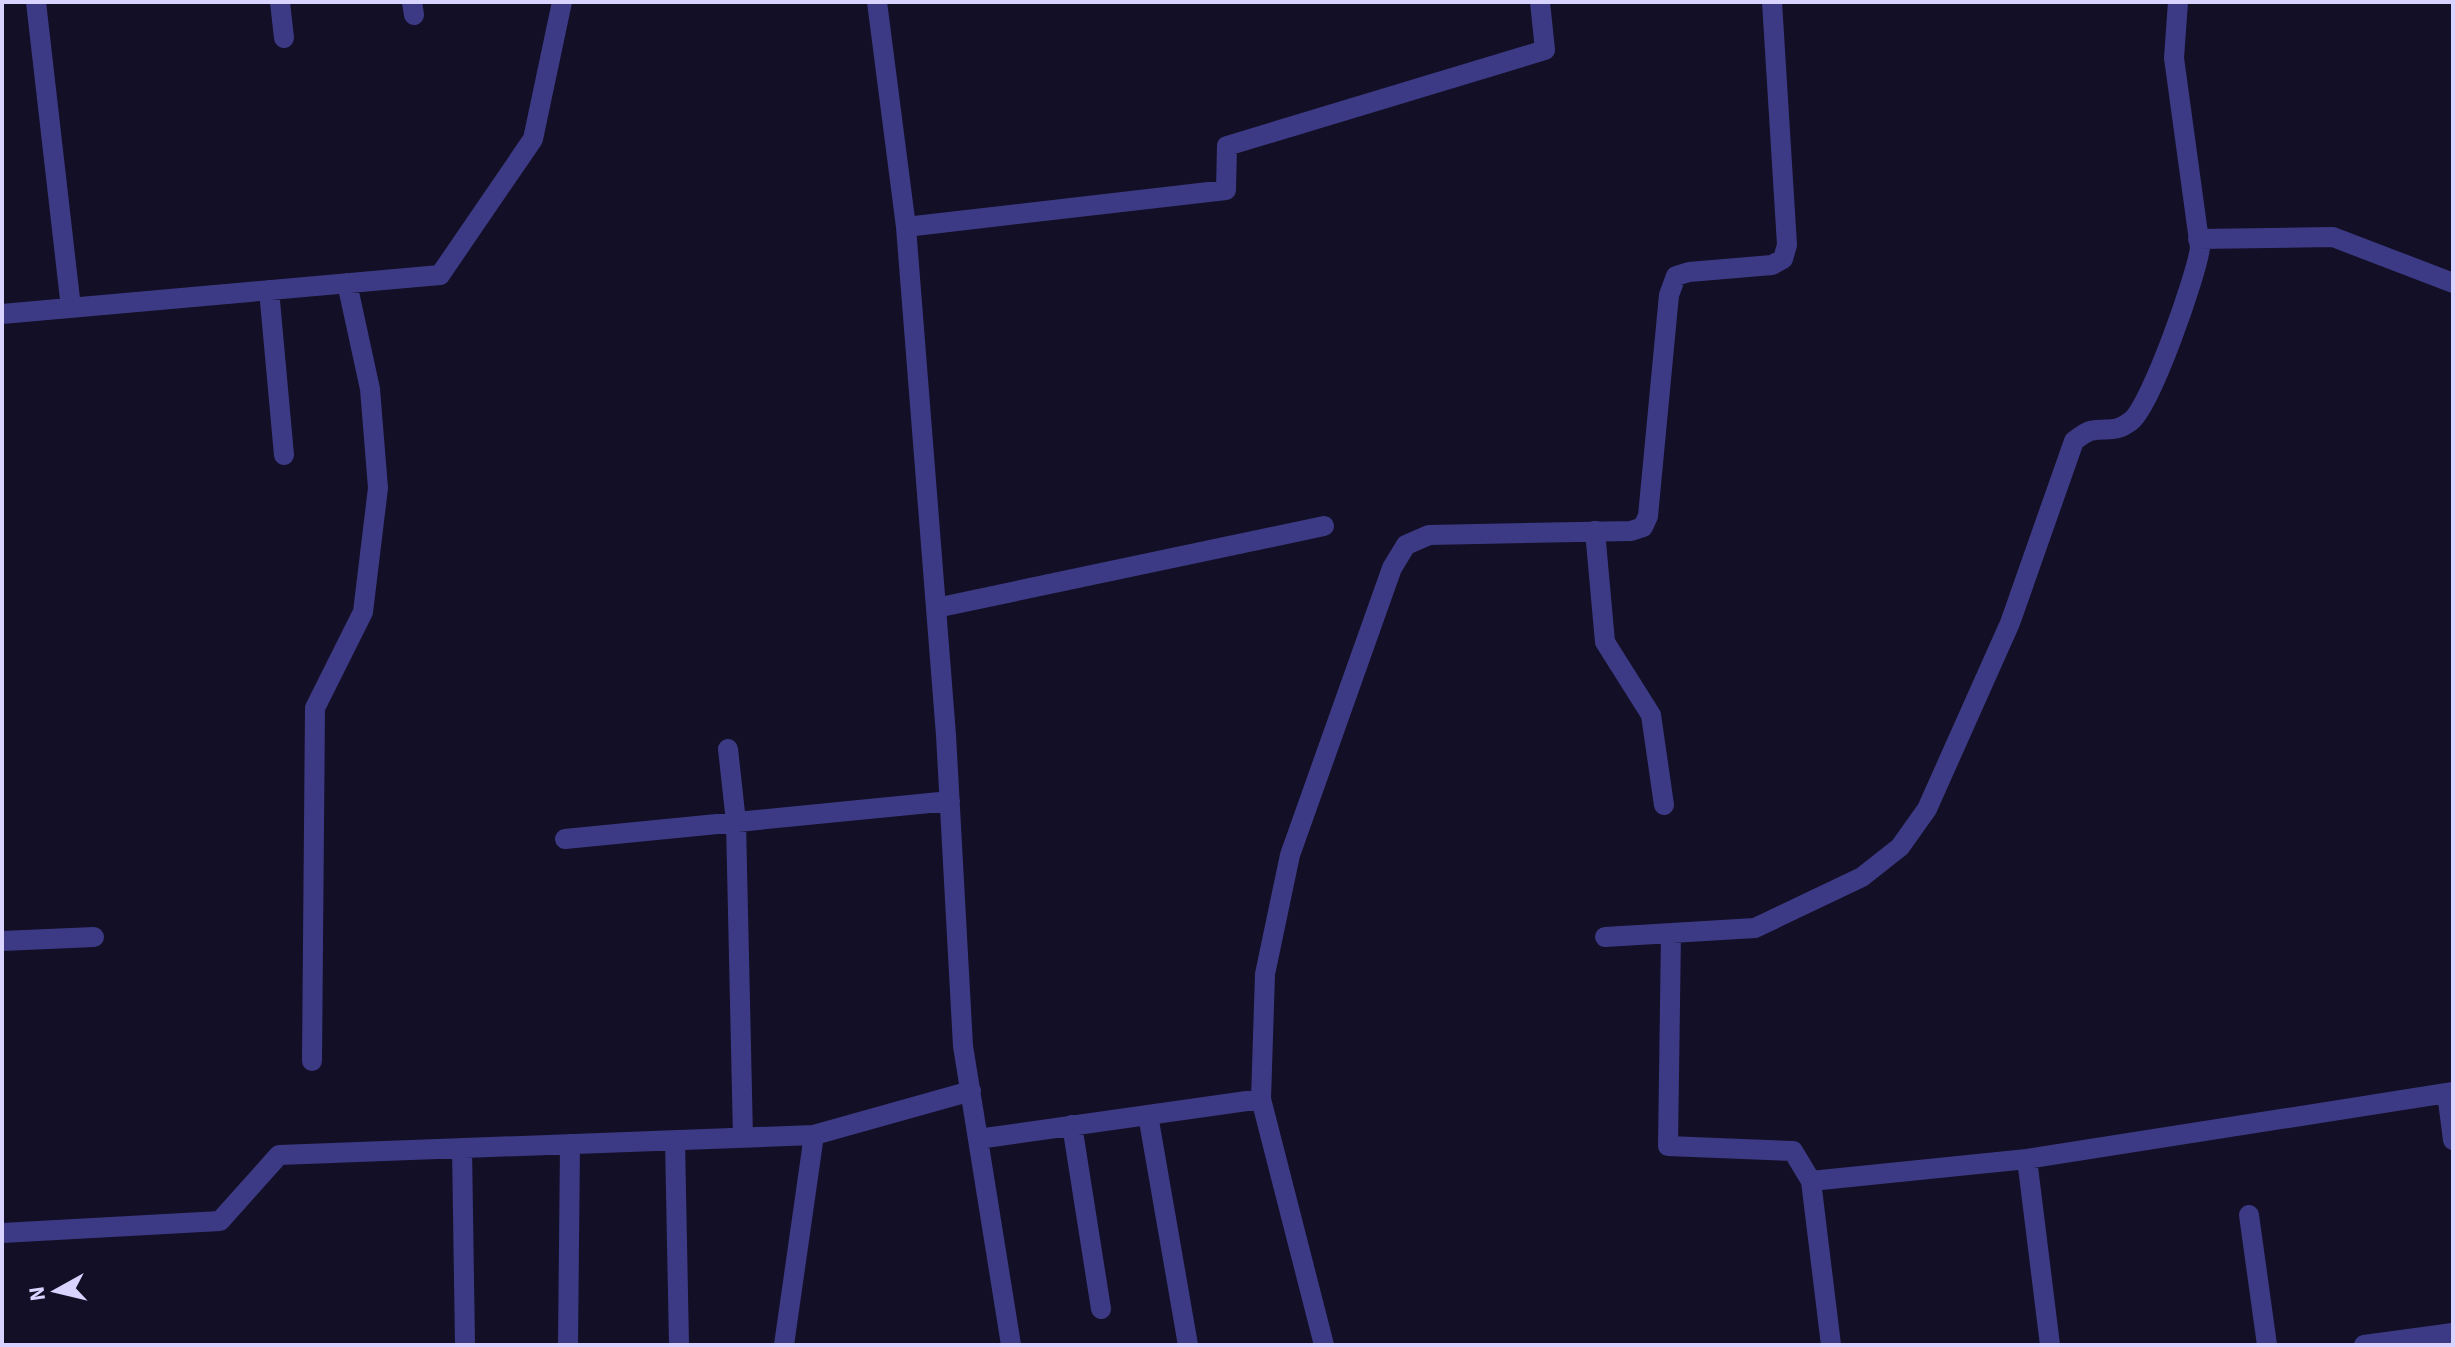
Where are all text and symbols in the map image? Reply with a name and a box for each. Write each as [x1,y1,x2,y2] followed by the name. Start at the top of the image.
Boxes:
[16,1251,96,1331] north arrow
[20,1284,54,1303] text: N

